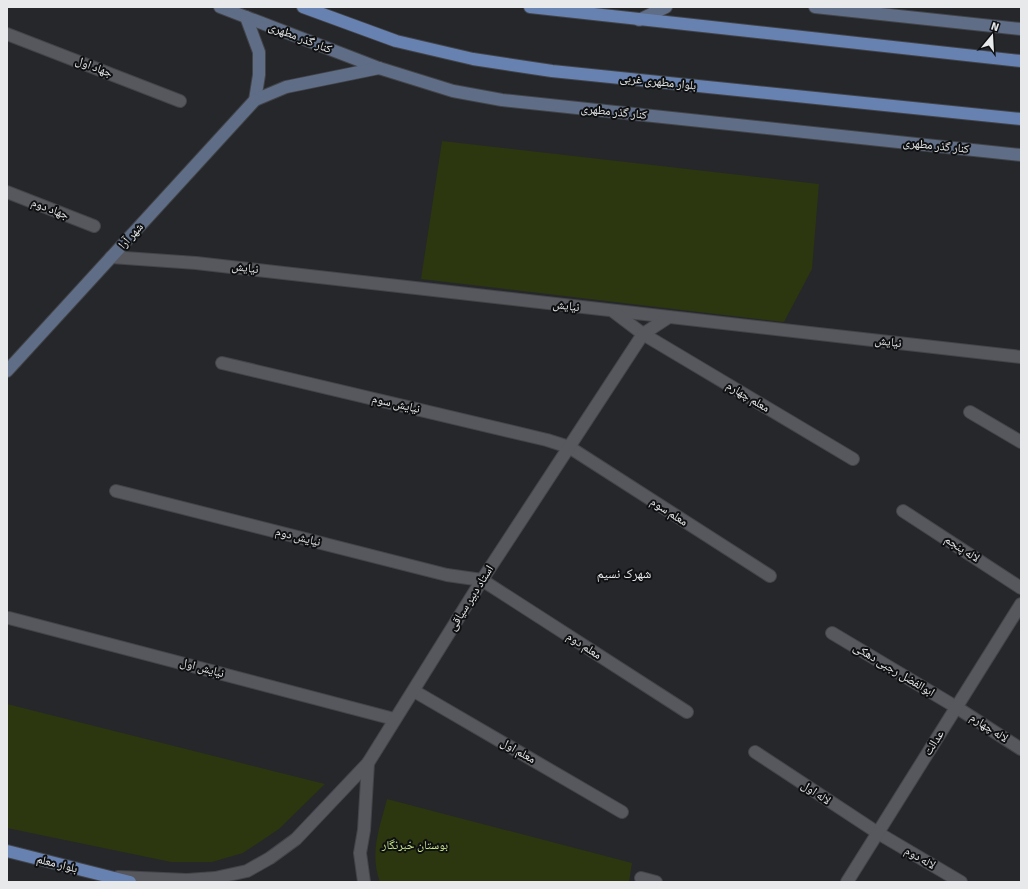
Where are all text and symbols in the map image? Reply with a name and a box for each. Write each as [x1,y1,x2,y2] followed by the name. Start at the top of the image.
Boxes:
[972,16,1012,56] north arrow
[266,19,334,57] street label: کنار گذر مطهری
[989,20,1001,34] text: N
[73,53,115,81] street label: جهاد اول
[619,71,697,93] street label: بلوار مطهری غربی
[580,101,648,123] street label: کنار گذر مطهری
[902,135,970,157] street label: کنار گذر مطهری
[29,195,71,223] street label: جهاد دوم
[115,220,147,252] street label: شهر آرا
[231,259,259,277] street label: نيايش
[552,297,580,315] street label: نيايش
[874,333,902,351] street label: نيايش
[724,378,772,416] street label: معلم چهارم
[370,391,422,417] street label: نیایش سوم
[647,494,691,530] street label: معلم سوم
[274,524,322,550] street label: نیایش دوم
[942,532,982,566] street label: لاله پنجم
[445,562,497,633] street label: استاد دبیر سیاقی
[597,566,651,582] district label: شهرک نسیم
[564,629,604,663] street label: معلم دوم
[851,640,938,700] street label: ابوالفضل رجبی دهکی
[178,655,226,681] street label: نیایش اول
[967,710,1011,746] street label: لاله چهارم
[920,728,948,758] street label: عدالت
[498,735,538,767] street label: معلم اول
[798,778,834,808] street label: لاله اول
[381,838,448,853] park label: بوستان خبرنگار
[902,843,938,873] street label: لاله دوم
[35,852,79,876] street label: بلوار معلم

